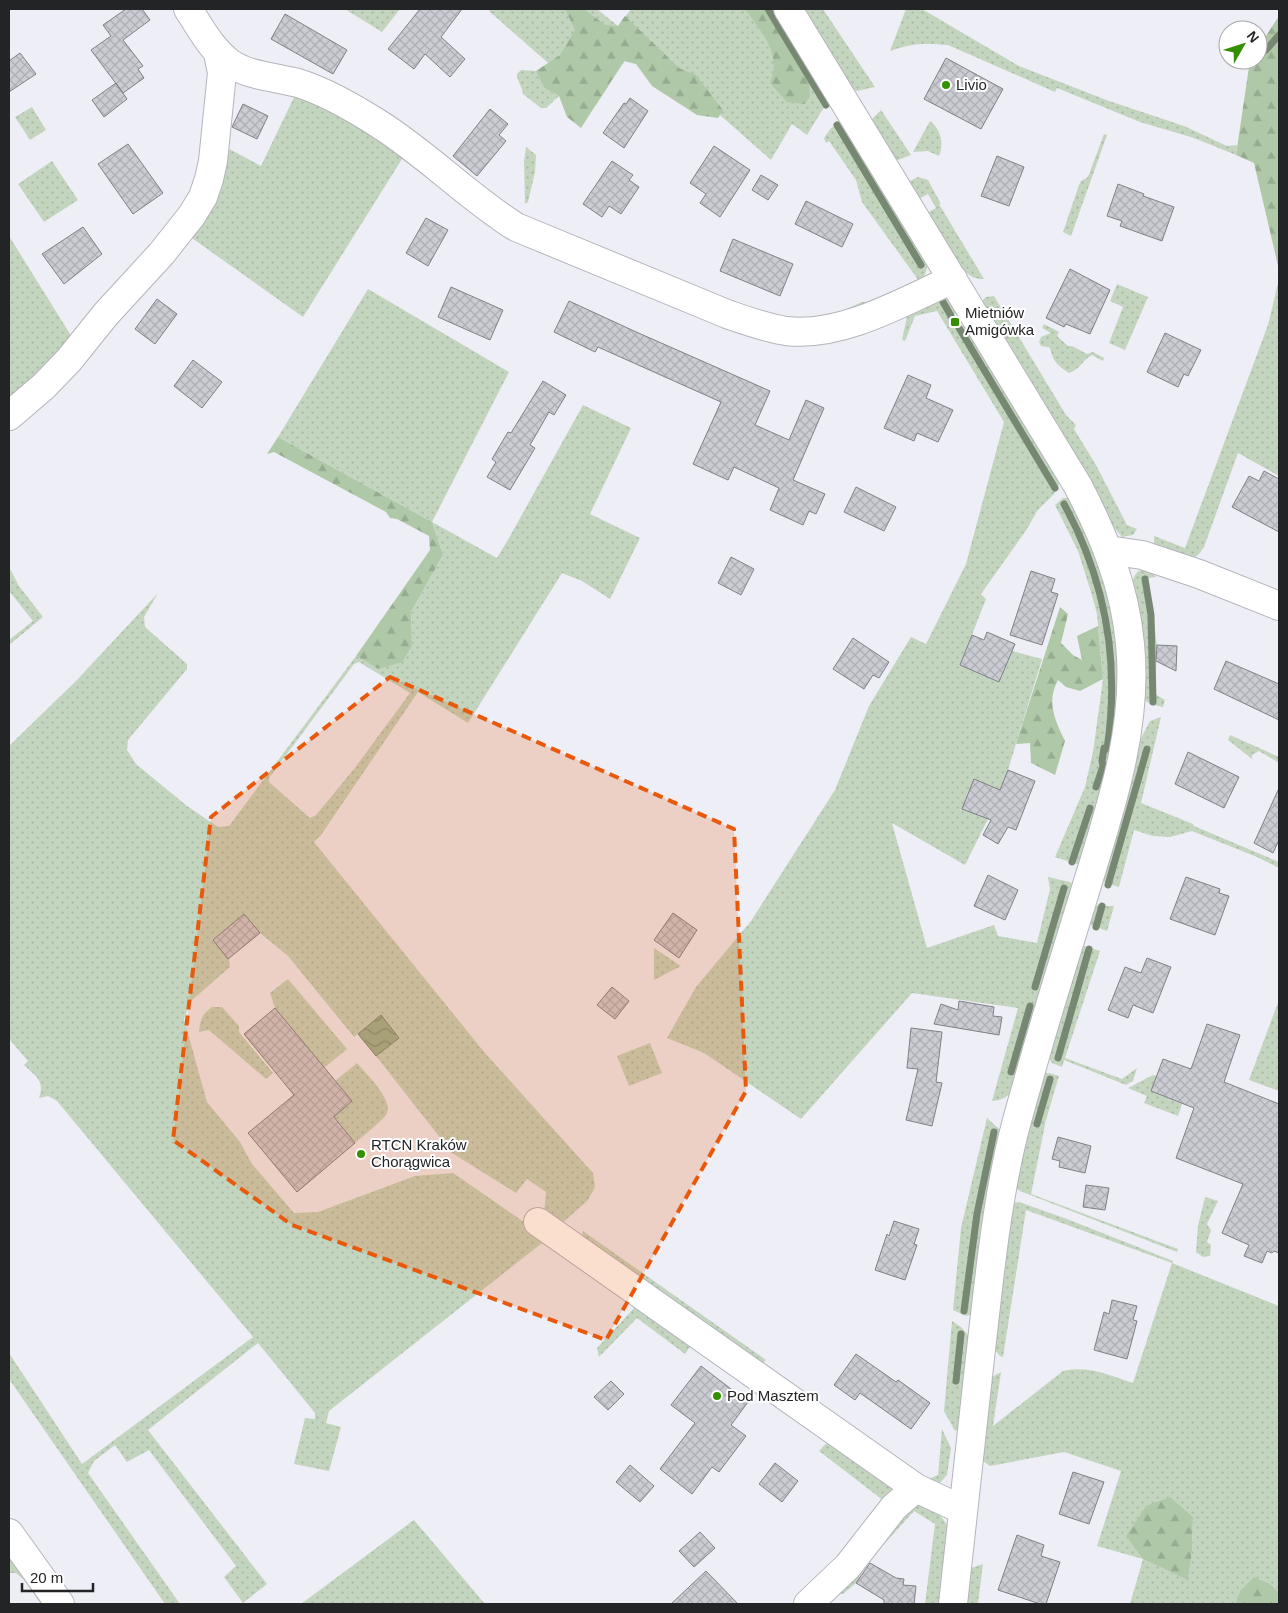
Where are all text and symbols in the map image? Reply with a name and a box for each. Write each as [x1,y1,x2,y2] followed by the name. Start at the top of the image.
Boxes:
[1218,20,1268,70] north arrow
[1244,28,1263,46] text: N
[956,76,987,93] place label: Livio
[940,79,952,91] marker: Livio
[965,304,1035,338] place label: Mietniów Amigówka
[949,316,961,328] marker: Mietniów Amigówka
[371,1136,467,1170] place label: RTCN Kraków Chorągwica
[355,1148,367,1160] marker: RTCN Kraków Chorągwica
[727,1387,819,1404] place label: Pod Masztem
[711,1390,723,1402] marker: Pod Masztem
[22,1560,94,1592] scale bar
[30,1569,63,1586] text: 20 m

